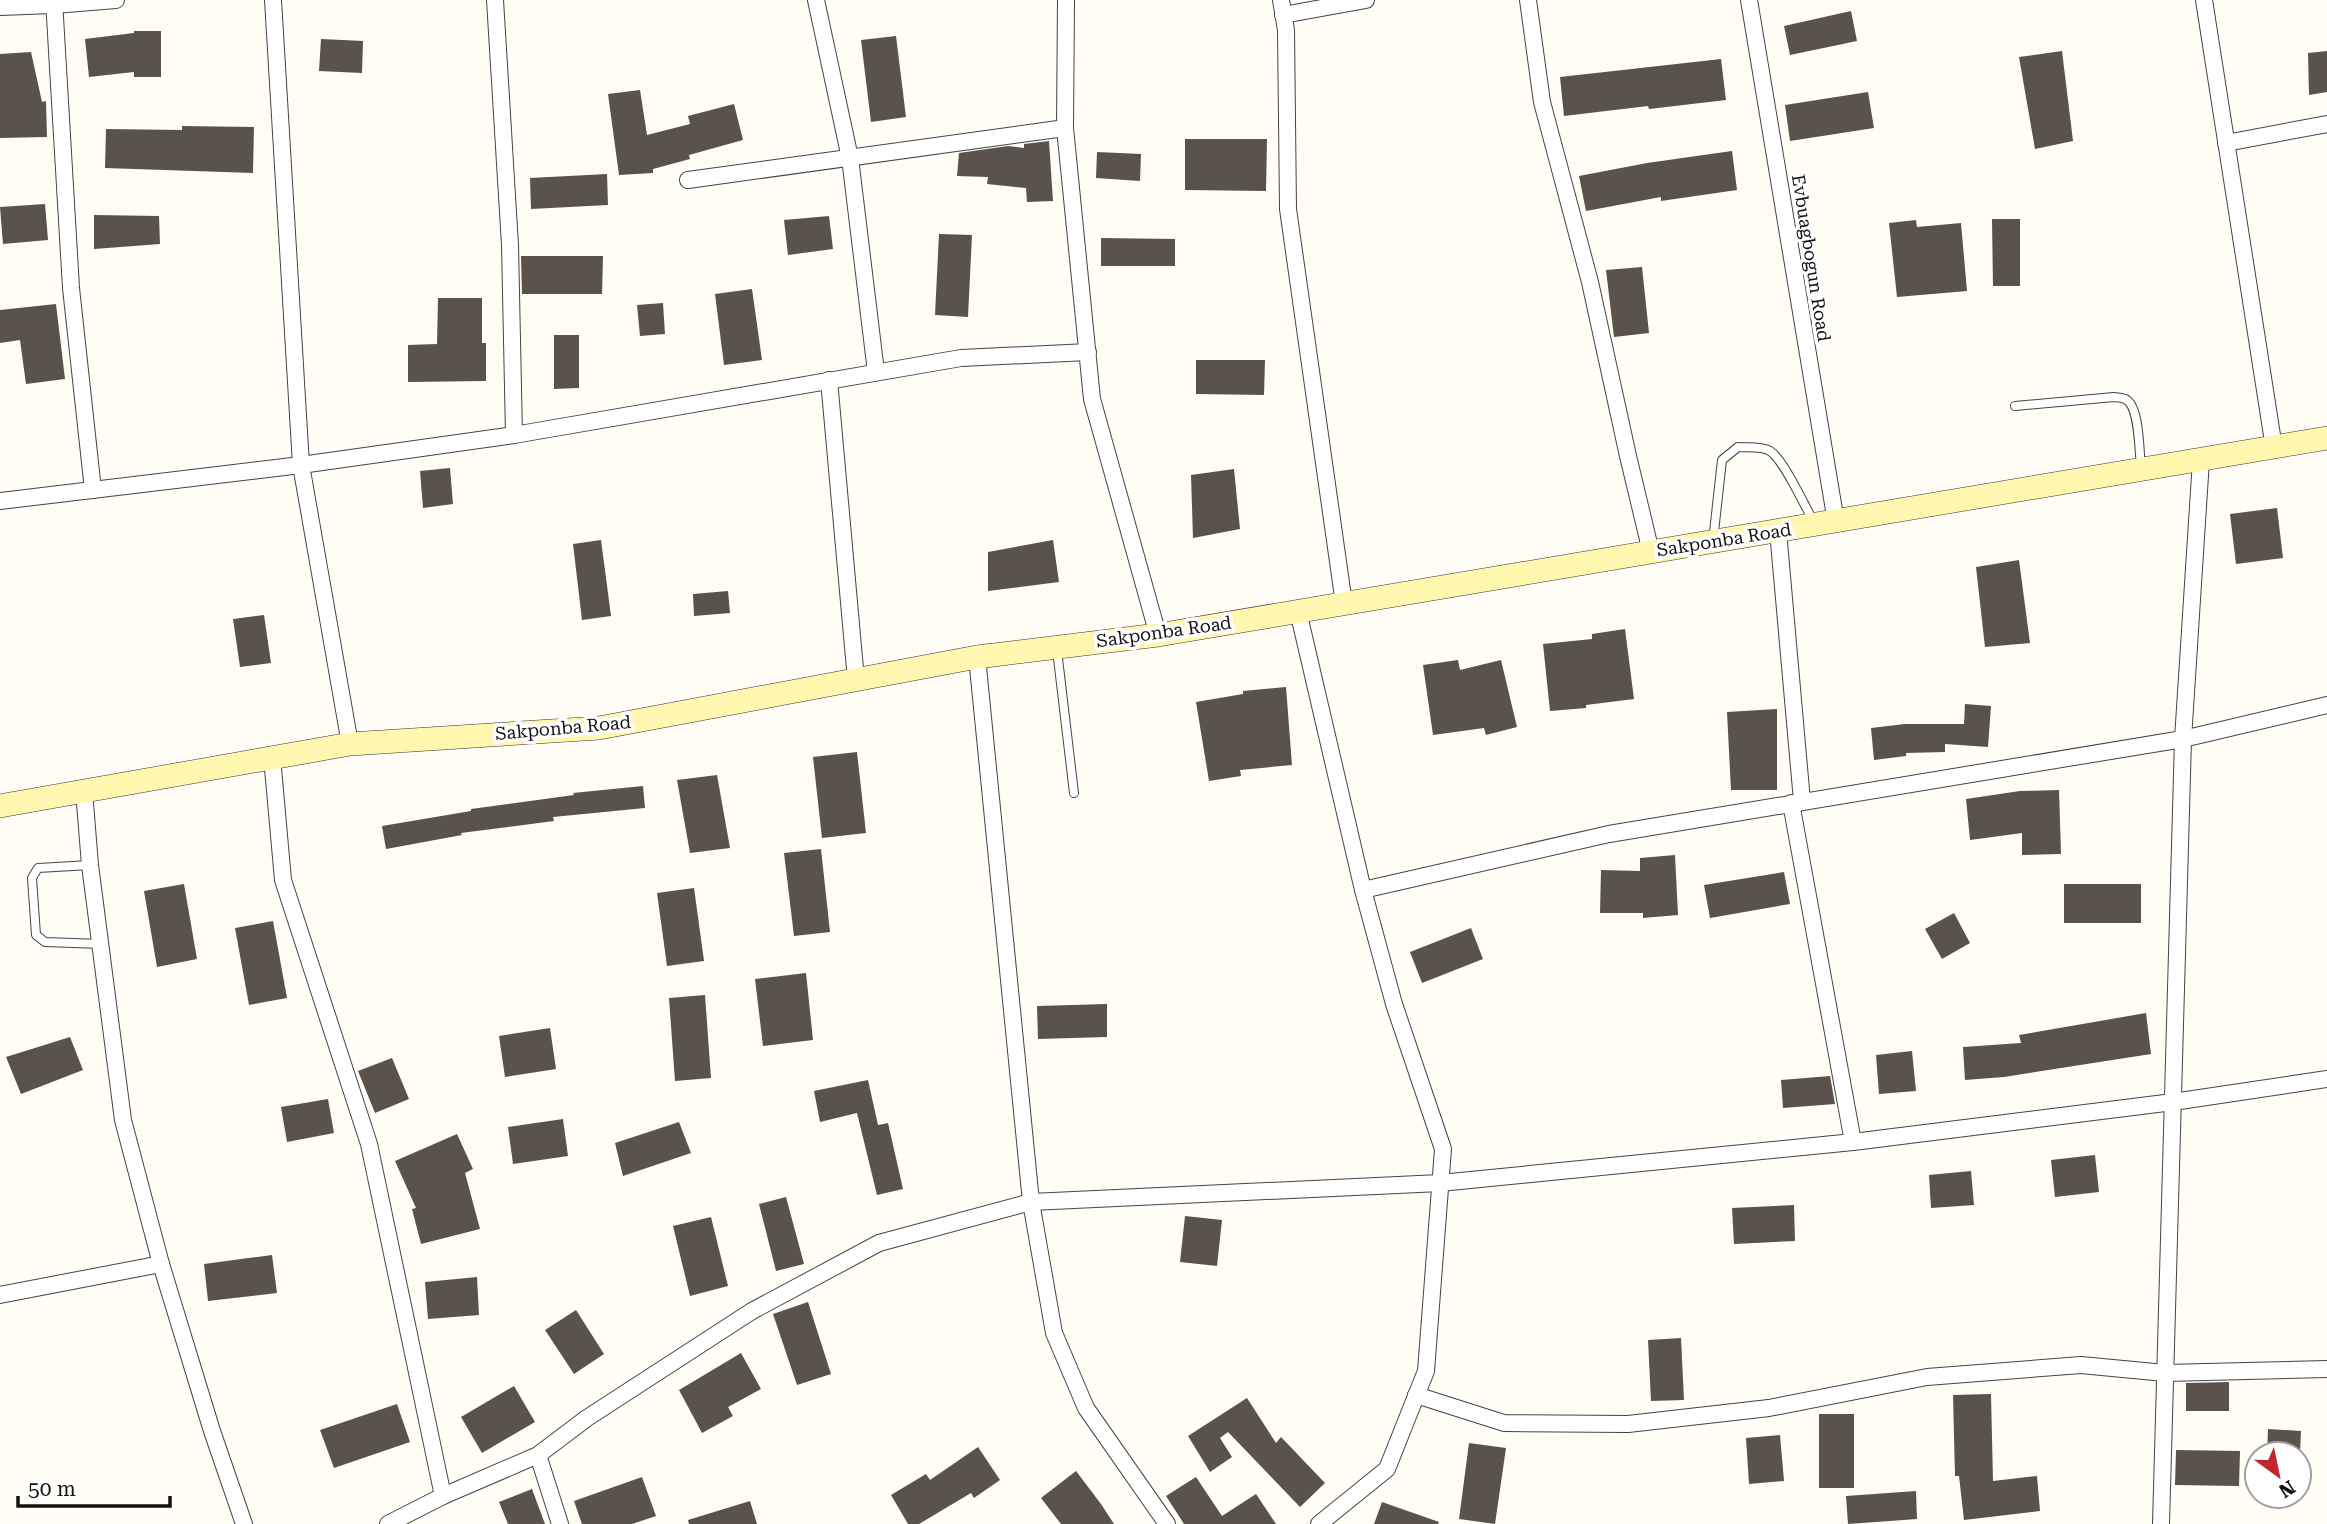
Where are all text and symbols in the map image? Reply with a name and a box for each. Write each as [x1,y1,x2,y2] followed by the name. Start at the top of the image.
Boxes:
[1788,173,1835,343] street label: Evbuagbogun Road
[1655,518,1793,561] street label: Sakponba Road
[1095,612,1233,651] street label: Sakponba Road
[494,711,632,744] street label: Sakponba Road
[2243,1440,2313,1510] north arrow
[18,1464,170,1508] scale bar
[2274,1475,2299,1503] text: N
[28,1477,76,1501] text: 50 m

